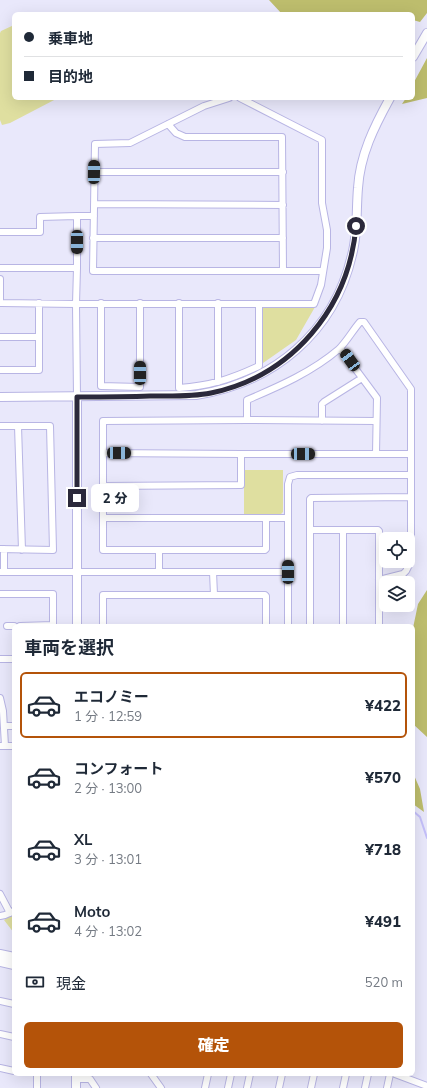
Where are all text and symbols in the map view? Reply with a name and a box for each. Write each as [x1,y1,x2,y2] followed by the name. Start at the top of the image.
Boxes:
[48,29,93,48] text: 乗車地
[48,67,93,86] text: 目的地
[88,160,100,184] car
[347,217,365,235] route start
[71,230,83,254] car
[338,347,362,373] car
[134,361,146,385] car
[107,447,131,459] car
[291,448,315,460] car
[91,484,139,512] callout: 2 分
[68,489,86,507] route end
[103,490,127,506] text: 2 分
[379,532,415,612] map controls
[379,532,415,568] button: locate
[282,560,294,584] car
[379,576,415,612] button: layers
[24,636,114,659] text: 車両を選択
[26,687,62,723] icon: car
[74,687,149,706] text: エコノミー
[365,696,401,715] text: ¥422
[74,708,142,724] text: 1 分 · 12:59
[26,759,62,795] icon: car
[74,759,164,778] text: コンフォート
[365,768,401,787] text: ¥570
[74,780,142,796] text: 2 分 · 13:00
[74,830,92,849] text: XL
[26,831,62,867] icon: car
[365,840,401,859] text: ¥718
[74,851,142,867] text: 3 分 · 13:01
[74,902,110,921] text: Moto
[26,903,62,939] icon: car
[365,912,401,931] text: ¥491
[74,923,142,939] text: 4 分 · 13:02
[24,971,46,993] icon: cash
[56,974,86,993] text: 現金
[365,974,403,990] text: 520 m
[24,1022,403,1068] button: 確定

